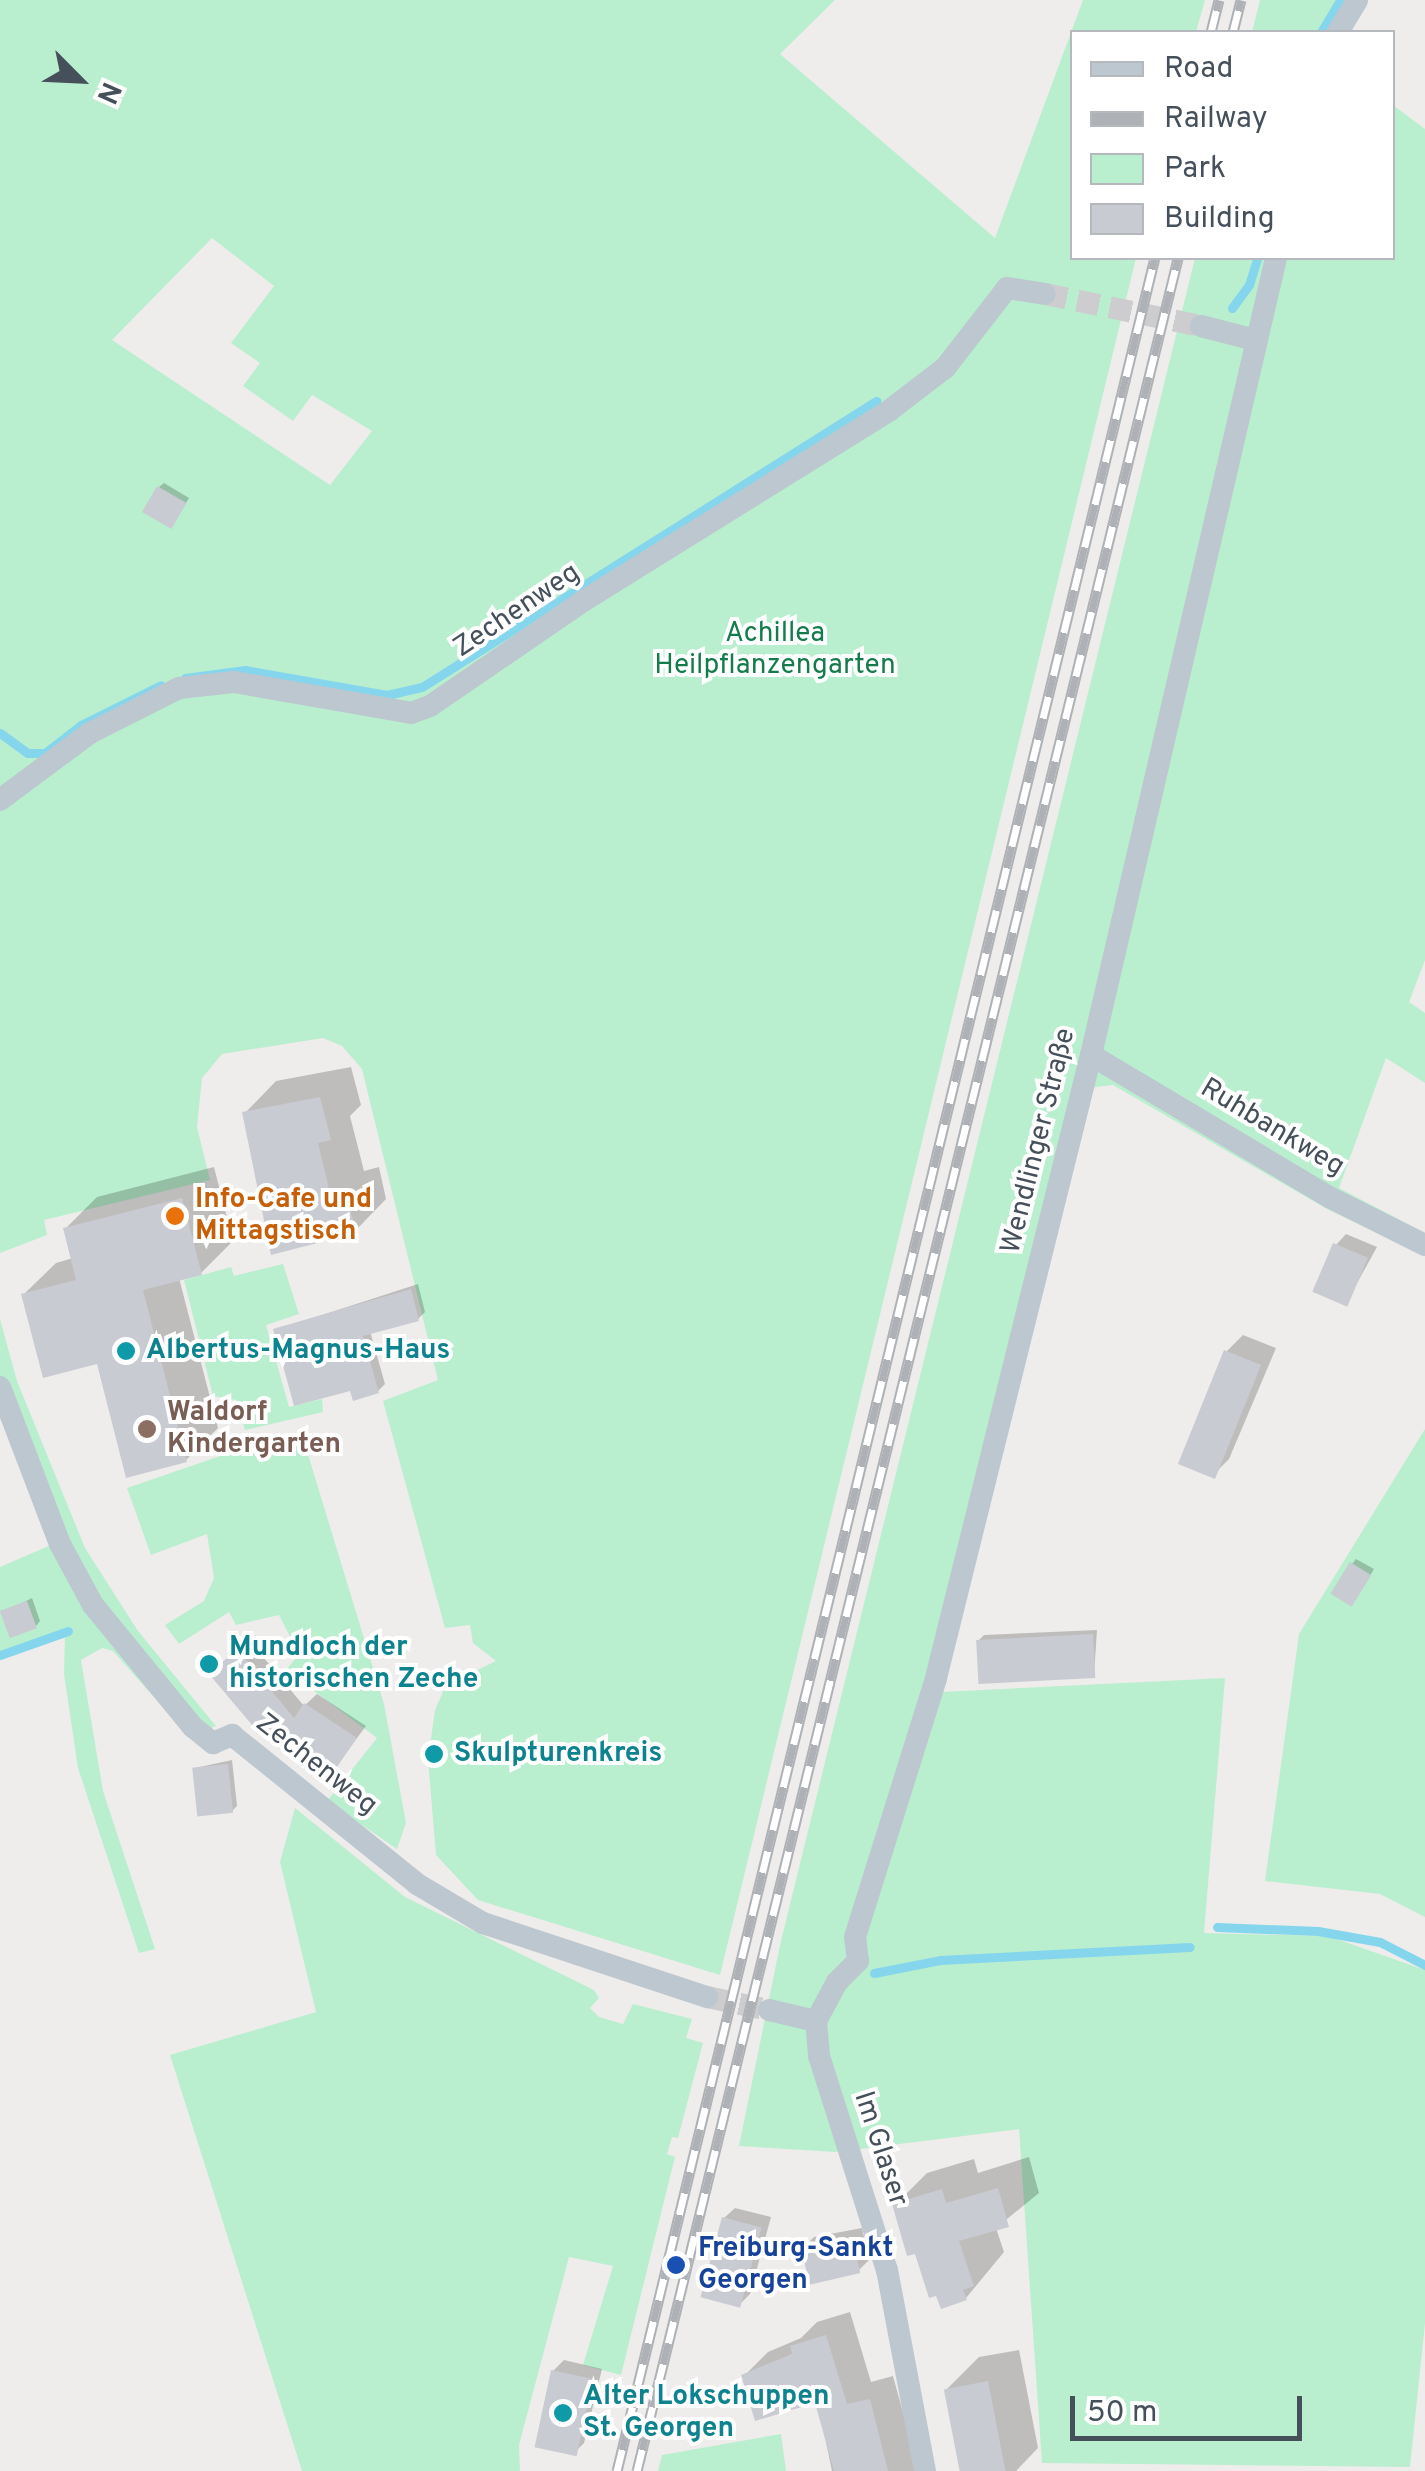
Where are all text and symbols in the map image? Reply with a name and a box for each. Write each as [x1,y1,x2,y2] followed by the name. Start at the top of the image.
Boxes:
[30,30,130,130] north arrow
[1070,30,1395,260] legend
[1164,51,1233,88] text: Road
[87,76,128,109] text: N
[1164,101,1268,138] text: Railway
[1164,151,1226,188] text: Park
[1164,201,1275,238] text: Building
[447,556,587,666] street label: Zechenweg
[654,617,896,683] park label: Achillea Heilpflanzengarten
[995,1025,1083,1257] street label: Wendlinger Straße
[1194,1072,1350,1184] street label: Ruhbankweg
[195,1183,372,1249] place label: Info-Cafe und Mittagstisch
[164,1205,186,1227] marker: Info-Cafe und Mittagstisch
[146,1334,450,1368] place label: Albertus-Magnus-Haus
[115,1340,137,1362] marker: Albertus-Magnus-Haus
[167,1396,341,1462] place label: Waldorf Kindergarten
[136,1418,158,1440] marker: Waldorf Kindergarten
[229,1631,478,1697] place label: Mundloch der historischen Zeche
[198,1653,220,1675] marker: Mundloch der historischen Zeche
[248,1707,384,1823] street label: Zechenweg
[454,1737,662,1771] place label: Skulpturenkreis
[423,1743,445,1765] marker: Skulpturenkreis
[846,2087,914,2211] street label: Im Glaser
[698,2232,893,2298] place label: Freiburg-Sankt Georgen
[663,2252,689,2278] marker: Freiburg-Sankt Georgen
[1075,2376,1308,2438] scale bar
[583,2380,830,2446] place label: Alter Lokschuppen St. Georgen
[1087,2395,1157,2432] text: 50 m
[552,2402,574,2424] marker: Alter Lokschuppen St. Georgen

